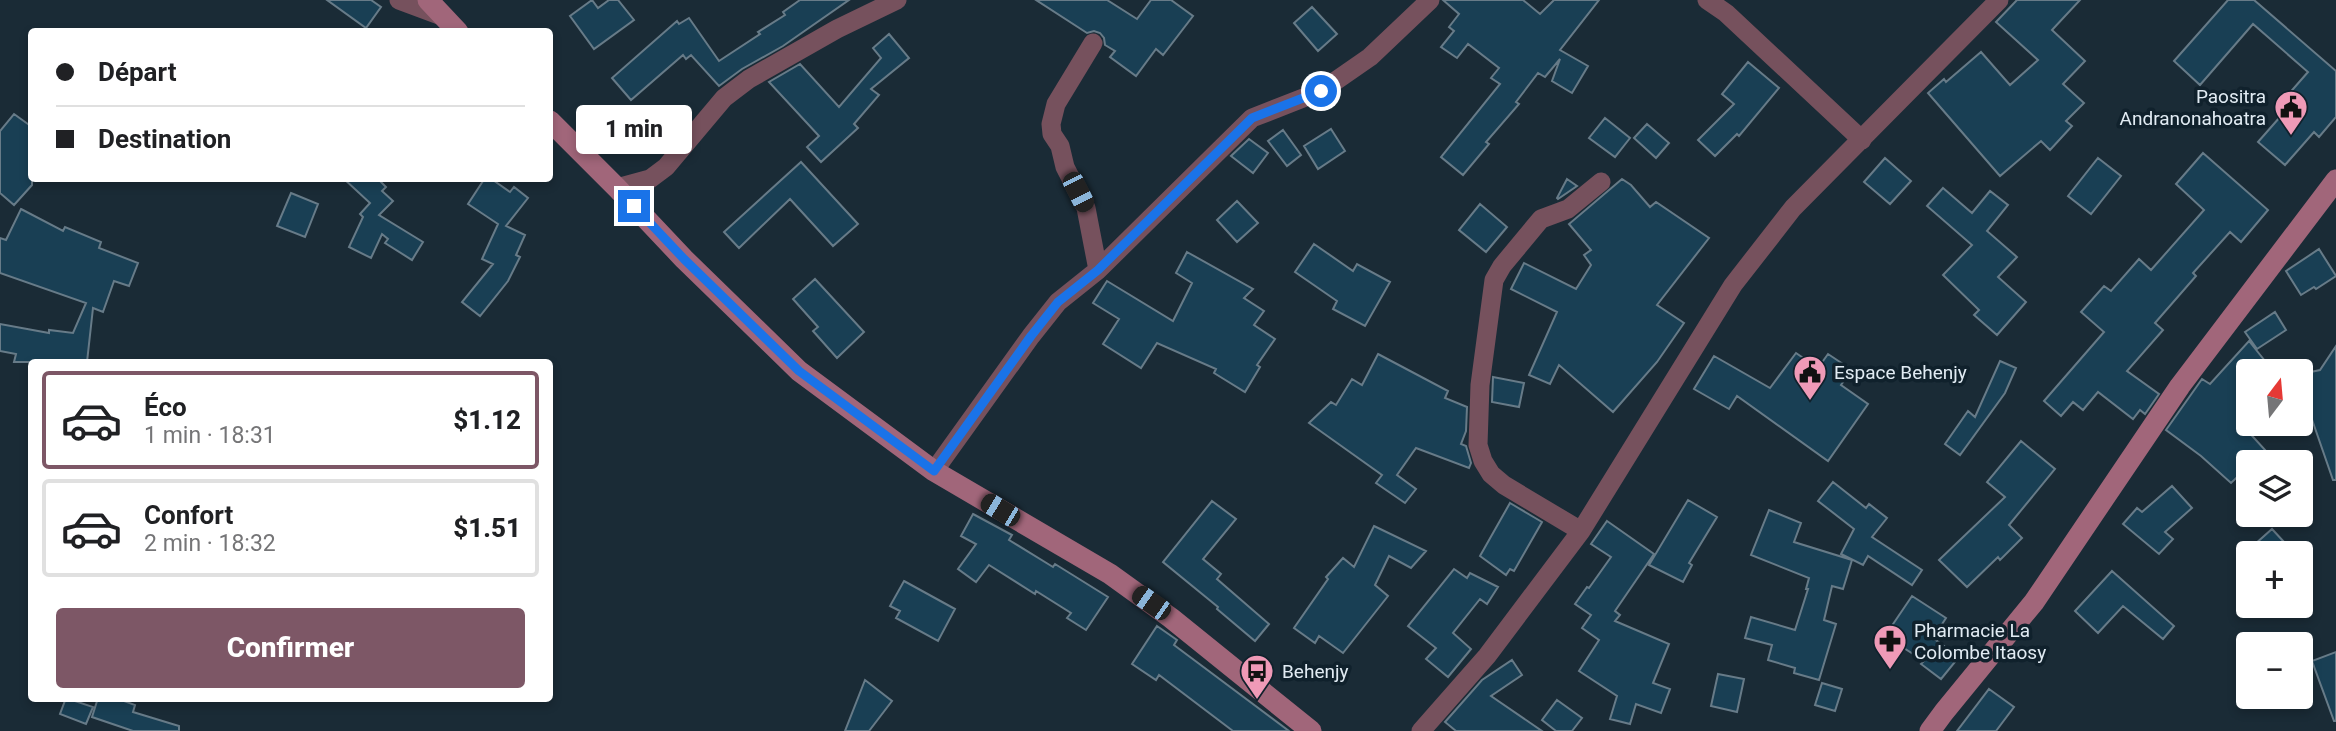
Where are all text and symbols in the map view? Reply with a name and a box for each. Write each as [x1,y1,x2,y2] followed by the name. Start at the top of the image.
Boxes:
[98,57,176,87] text: Départ
[1305,75,1337,107] route start
[2120,85,2266,130] place label: Paositra Andranonahoatra
[2272,88,2310,137] public building icon: Paositra Andranonahoatra
[576,104,692,154] callout: 1 min
[605,116,663,143] text: 1 min
[98,124,231,154] text: Destination
[1060,169,1097,215] car
[618,190,650,222] route end
[1791,353,1829,402] public building icon: Espace Behenjy
[2236,359,2314,436] north arrow
[2236,359,2313,709] map controls
[1834,361,1967,384] place label: Espace Behenjy
[60,389,123,452] icon: car
[144,392,187,422] text: Éco
[453,405,521,435] text: $1.12
[144,422,276,449] text: 1 min · 18:31
[2236,450,2313,527] button: layers
[977,490,1024,530] car
[60,497,123,560] icon: car
[144,500,233,530] text: Confort
[453,513,521,543] text: $1.51
[144,530,276,557] text: 2 min · 18:32
[2236,541,2313,618] button: +
[1128,582,1175,624] car
[56,608,525,688] button: Confirmer
[1914,619,2046,664] place label: Pharmacie La Colombe Itaosy
[1871,622,1909,671] pharmacy icon: Pharmacie La Colombe Itaosy
[2236,632,2313,709] button: −
[1238,652,1276,701] bus stop icon: Behenjy
[1282,660,1348,683] place label: Behenjy

